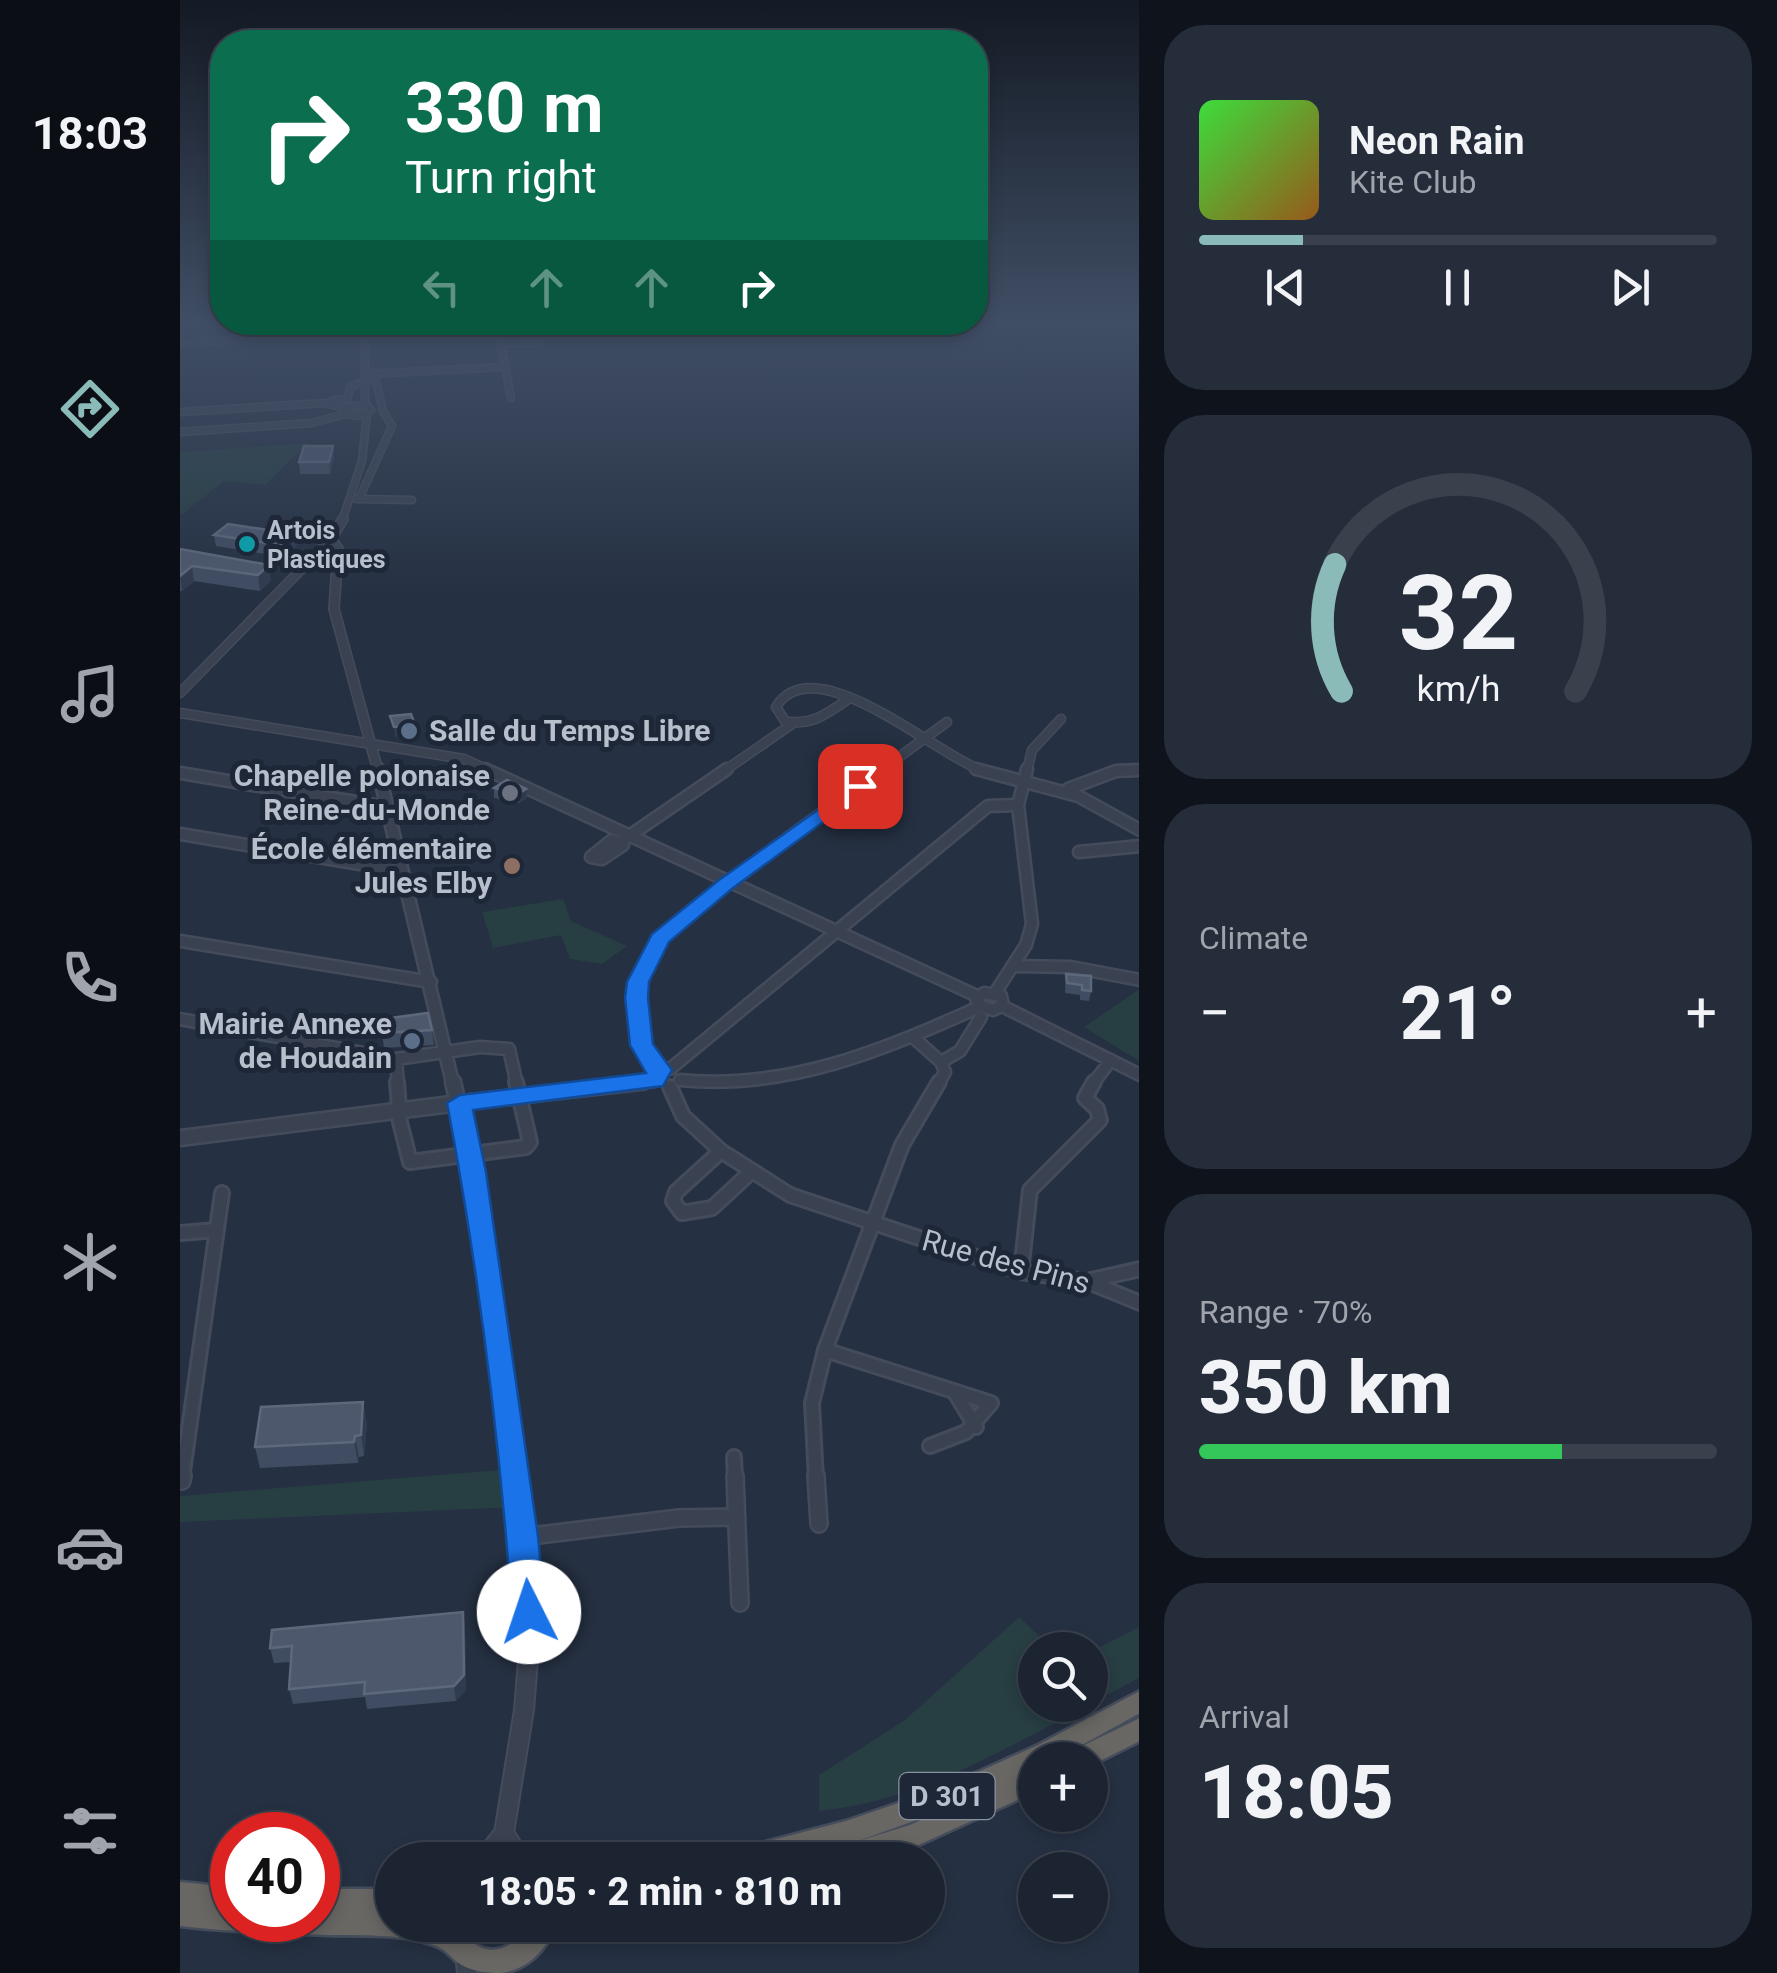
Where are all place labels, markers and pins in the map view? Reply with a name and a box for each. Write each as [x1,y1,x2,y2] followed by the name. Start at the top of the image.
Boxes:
[267,516,385,574] place label: Artois Plastiques
[236,533,258,555] marker: Artois Plastiques
[429,713,711,748] place label: Salle du Temps Libre
[398,720,420,742] marker: Salle du Temps Libre
[818,744,903,829] pin
[234,758,490,827] place label: Chapelle polonaise Reine-du-Monde
[499,782,521,804] marker: Chapelle polonaise Reine-du-Monde
[251,831,493,900] place label: École élémentaire Jules Elby
[501,855,523,877] marker: École élémentaire Jules Elby
[198,1006,392,1075] place label: Mairie Annexe de Houdain
[401,1030,423,1052] marker: Mairie Annexe de Houdain

